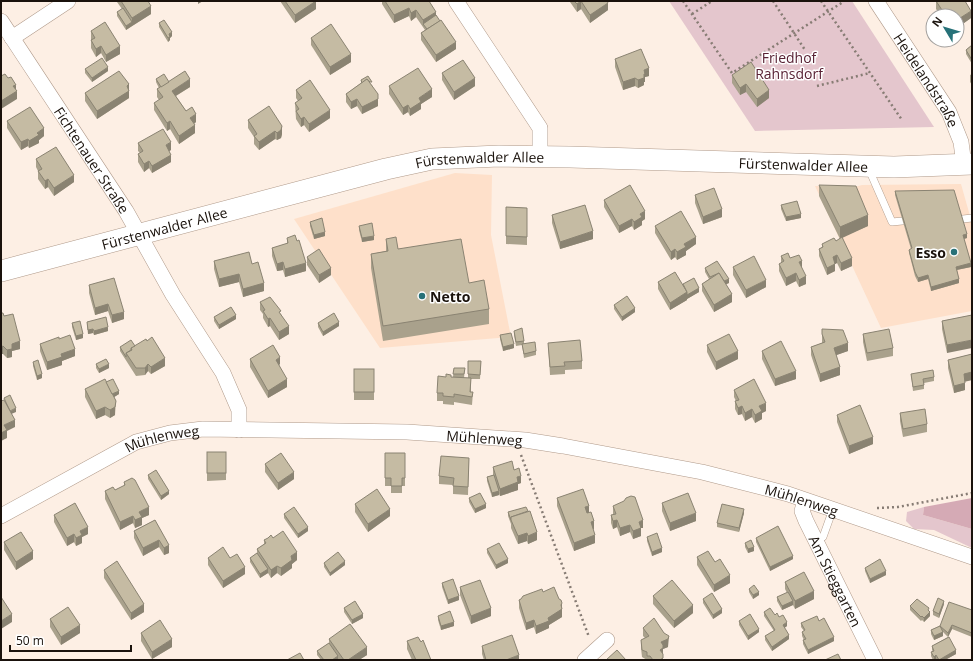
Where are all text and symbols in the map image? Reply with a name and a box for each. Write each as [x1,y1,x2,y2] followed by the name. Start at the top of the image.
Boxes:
[925,8,965,48] north arrow
[928,13,945,30] text: N
[890,29,964,130] street label: Heidelandstraße
[755,48,824,83] park label: Friedhof Rahnsdorf
[50,103,134,217] street label: Fichtenauer Straße
[413,146,545,172] street label: Fürstenwalder Allee
[738,153,869,176] street label: Fürstenwalder Allee
[99,202,229,253] street label: Fürstenwalder Allee
[916,243,946,262] place label: Esso
[949,247,959,257] marker: Esso
[430,287,471,306] place label: Netto
[417,291,427,301] marker: Netto
[121,420,200,456] street label: Mühlenweg
[446,425,523,449] street label: Mühlenweg
[763,479,841,520] street label: Mühlenweg
[805,532,866,630] street label: Am Stieggarten
[10,627,131,653] scale bar
[16,632,44,649] text: 50 m

